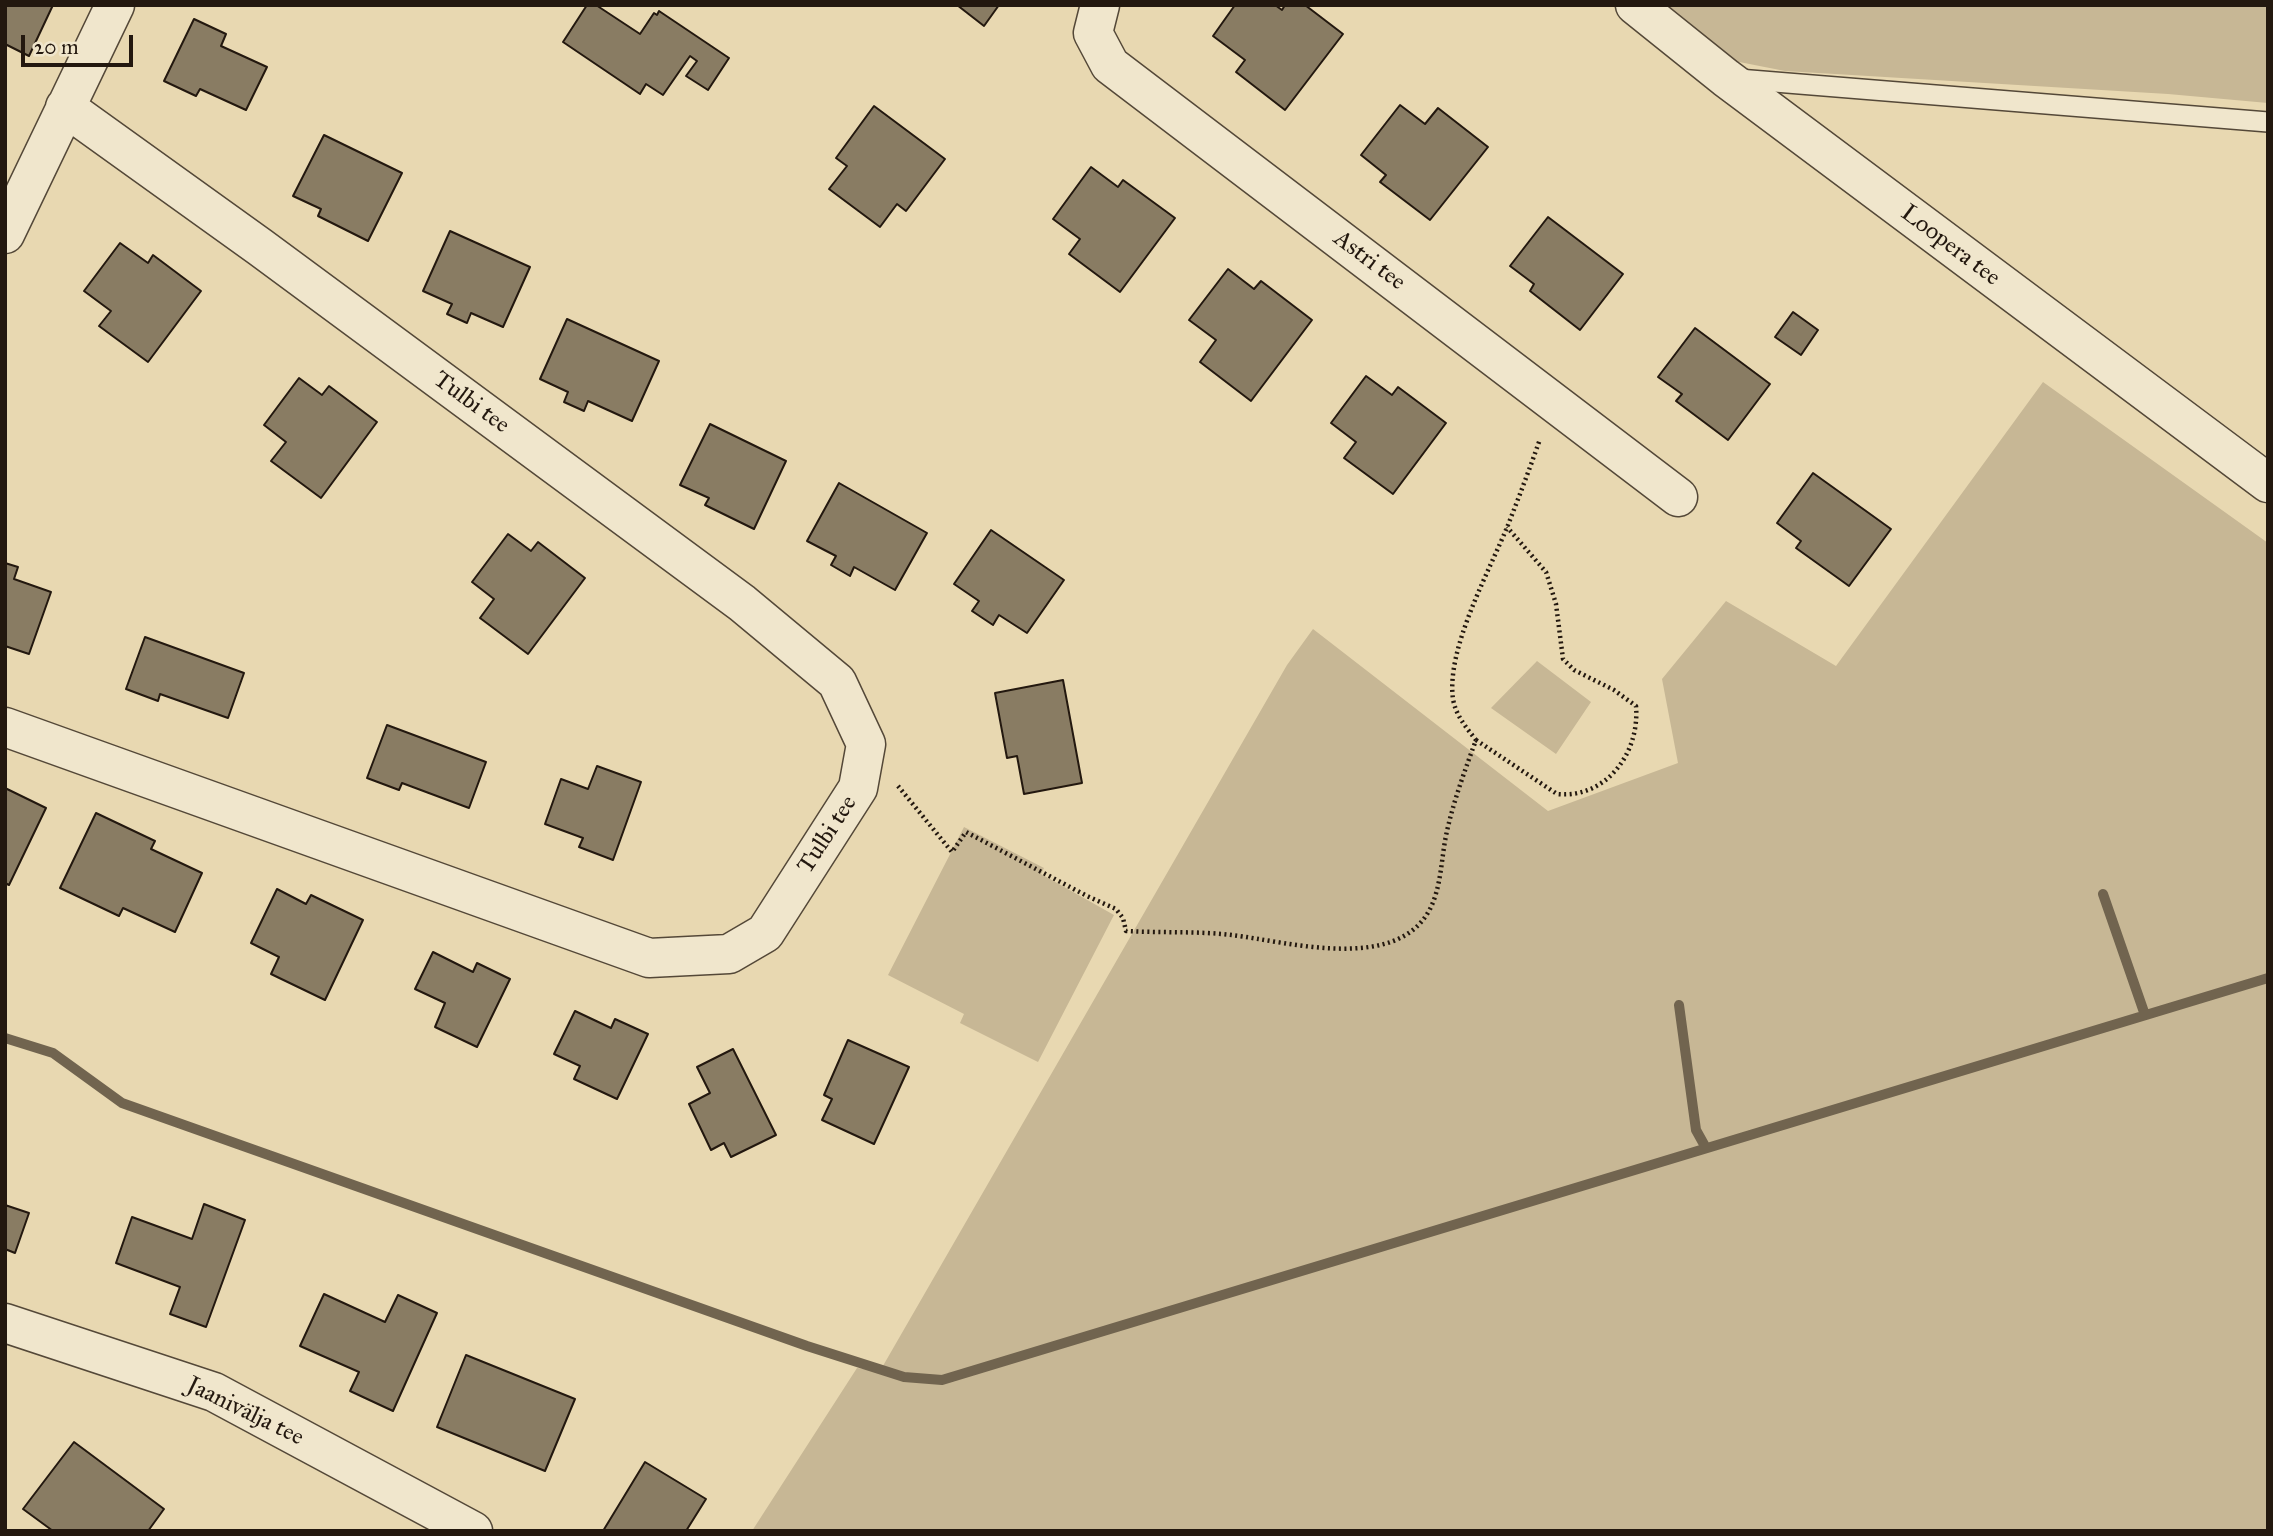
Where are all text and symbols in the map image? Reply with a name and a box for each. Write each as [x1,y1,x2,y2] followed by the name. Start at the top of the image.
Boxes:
[24,21,136,65] scale bar
[34,34,79,60] text: 20 m
[1895,199,2005,293] street label: Loopera tee
[1327,225,1411,297] street label: Astri tee
[427,366,515,440] street label: Tulbi tee
[792,791,864,879] street label: Tulbi tee
[182,1371,308,1453] street label: Jaanivälja tee

